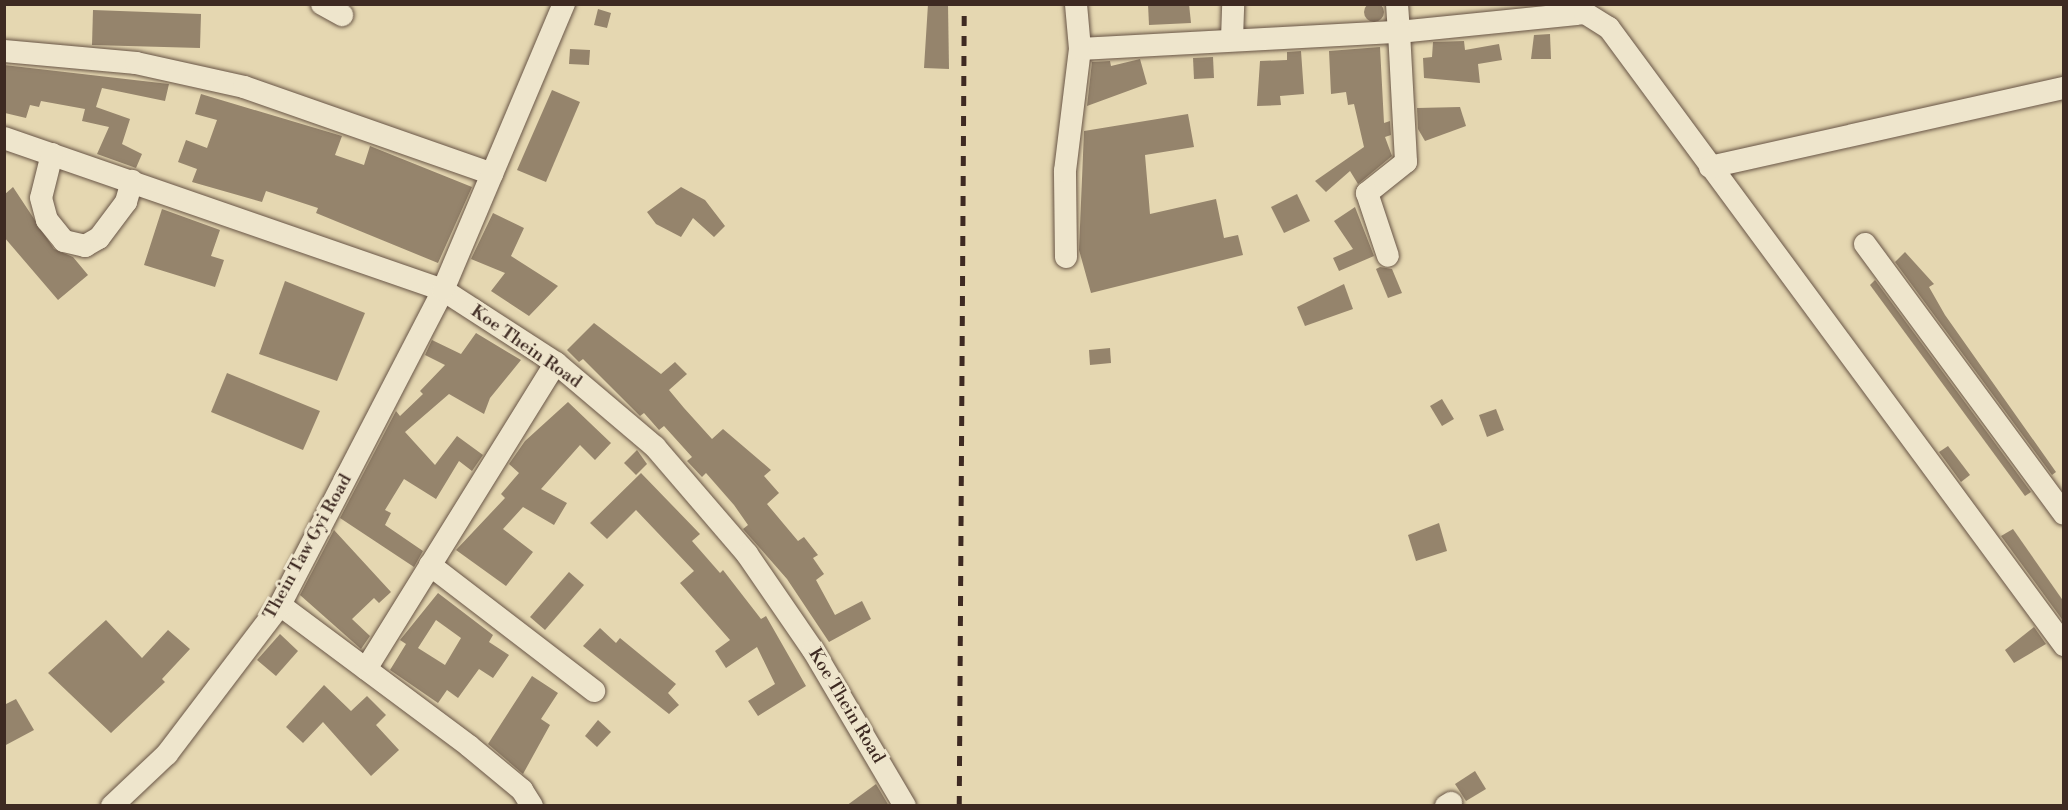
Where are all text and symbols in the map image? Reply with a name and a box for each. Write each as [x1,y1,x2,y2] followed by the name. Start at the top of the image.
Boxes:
[466,301,586,393] street label: Koe Thein Road
[259,471,357,623] street label: Thein Taw Gyi Road
[803,645,889,767] street label: Koe Thein Road

